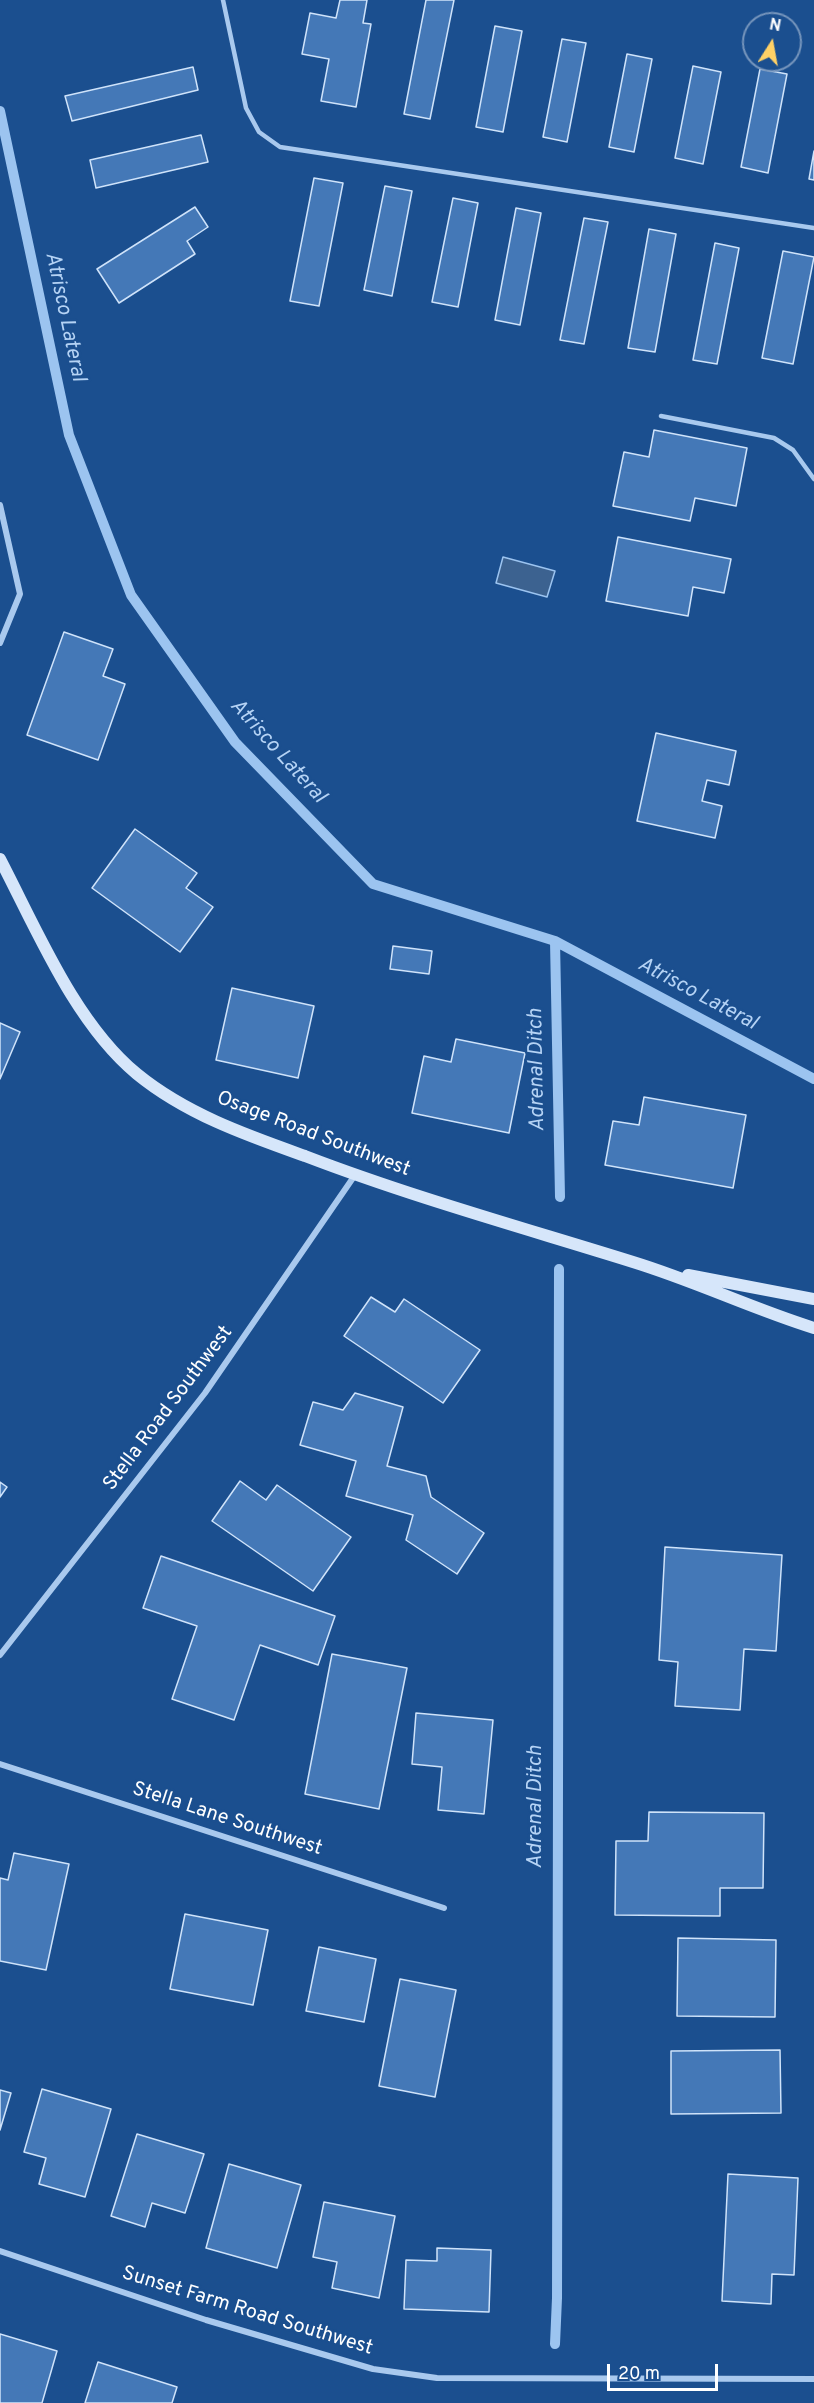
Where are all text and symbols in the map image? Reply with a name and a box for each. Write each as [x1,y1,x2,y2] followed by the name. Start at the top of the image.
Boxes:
[742,12,802,72] north arrow
[768,15,783,37] text: N
[38,250,90,384] water label: Atrisco Lateral
[224,695,330,809] water label: Atrisco Lateral
[633,953,761,1037] water label: Atrisco Lateral
[524,1008,552,1132] water label: Adrenal Ditch
[213,1087,413,1183] street label: Osage Road Southwest
[99,1322,239,1496] street label: Stella Road Southwest
[524,1745,550,1869] water label: Adrenal Ditch
[129,1778,325,1862] street label: Stella Lane Southwest
[119,2262,375,2362] street label: Sunset Farm Road Southwest
[610,2352,721,2390] scale bar
[618,2363,660,2386] text: 20 m

